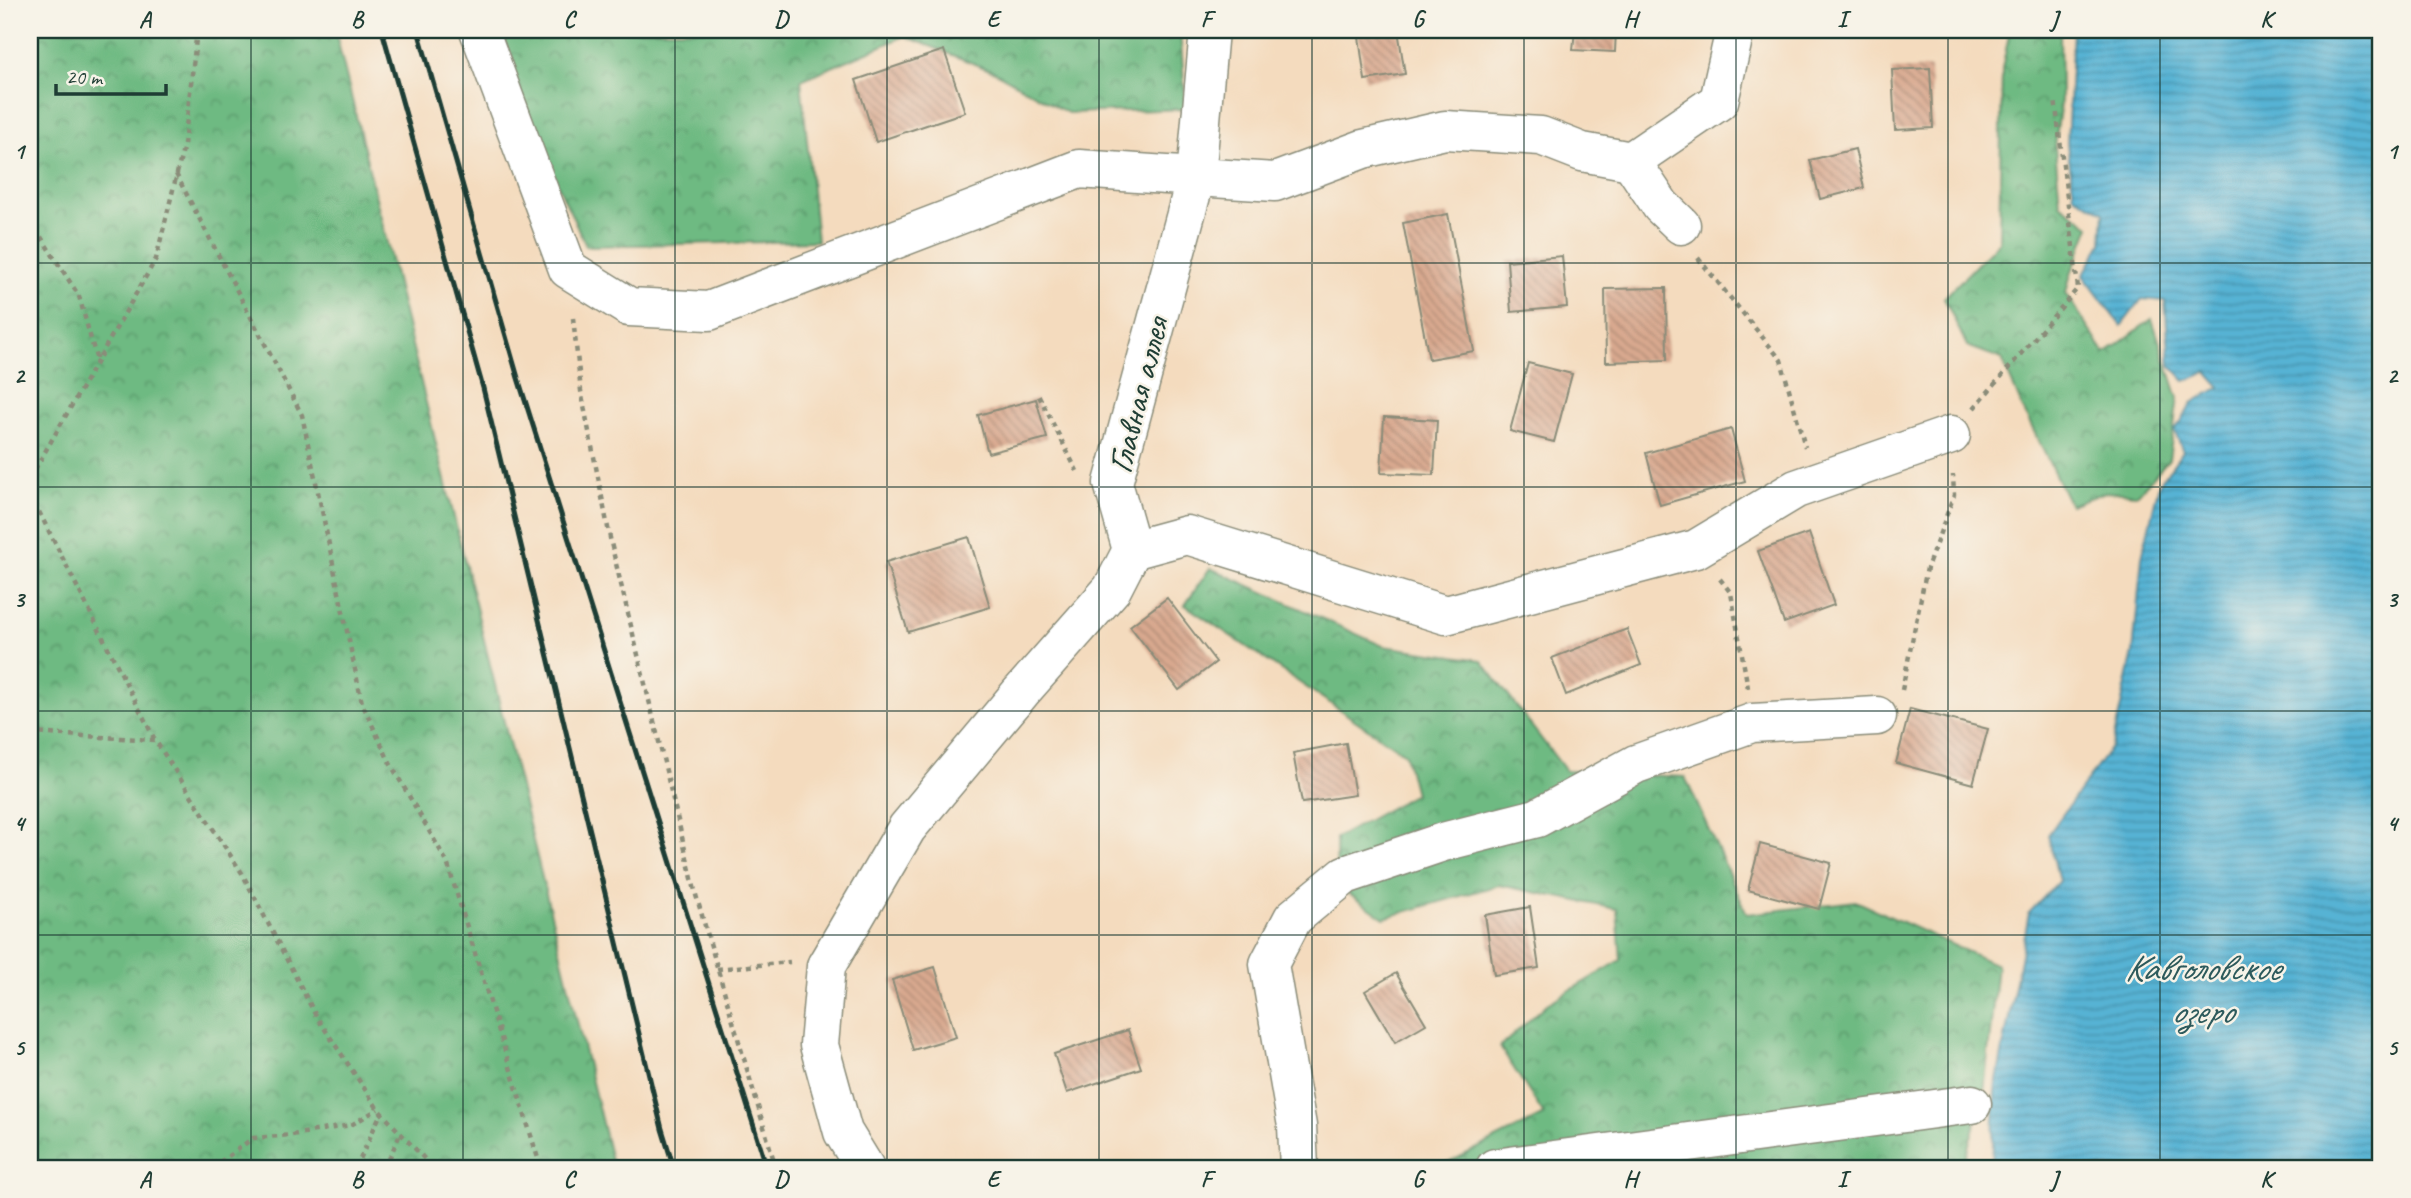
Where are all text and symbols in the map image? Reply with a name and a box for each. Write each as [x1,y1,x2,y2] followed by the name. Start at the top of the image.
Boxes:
[139,5,153,34] text: A
[351,5,365,34] text: B
[564,5,578,34] text: C
[774,5,790,34] text: D
[987,5,1003,34] text: E
[1201,5,1217,34] text: F
[1412,5,1427,34] text: G
[1623,5,1641,34] text: H
[1837,5,1852,34] text: I
[2048,5,2061,34] text: J
[2260,5,2276,34] text: K
[56,52,166,96] scale bar
[66,64,104,90] text: 20 m
[14,137,27,166] text: 1
[2387,137,2400,166] text: 1
[1097,310,1180,477] street label: Главная аллея
[14,361,27,390] text: 2
[2387,361,2400,390] text: 2
[14,585,27,614] text: 3
[2387,585,2400,614] text: 3
[14,809,27,838] text: 4
[2387,809,2400,838] text: 4
[2125,944,2284,1035] water label: Кавголовское озеро
[14,1033,26,1062] text: 5
[2387,1033,2399,1062] text: 5
[139,1165,153,1194] text: A
[351,1165,365,1194] text: B
[564,1165,578,1194] text: C
[774,1165,790,1194] text: D
[987,1165,1003,1194] text: E
[1201,1165,1217,1194] text: F
[1412,1165,1427,1194] text: G
[1623,1165,1641,1194] text: H
[1837,1165,1852,1194] text: I
[2048,1165,2061,1194] text: J
[2260,1165,2276,1194] text: K

